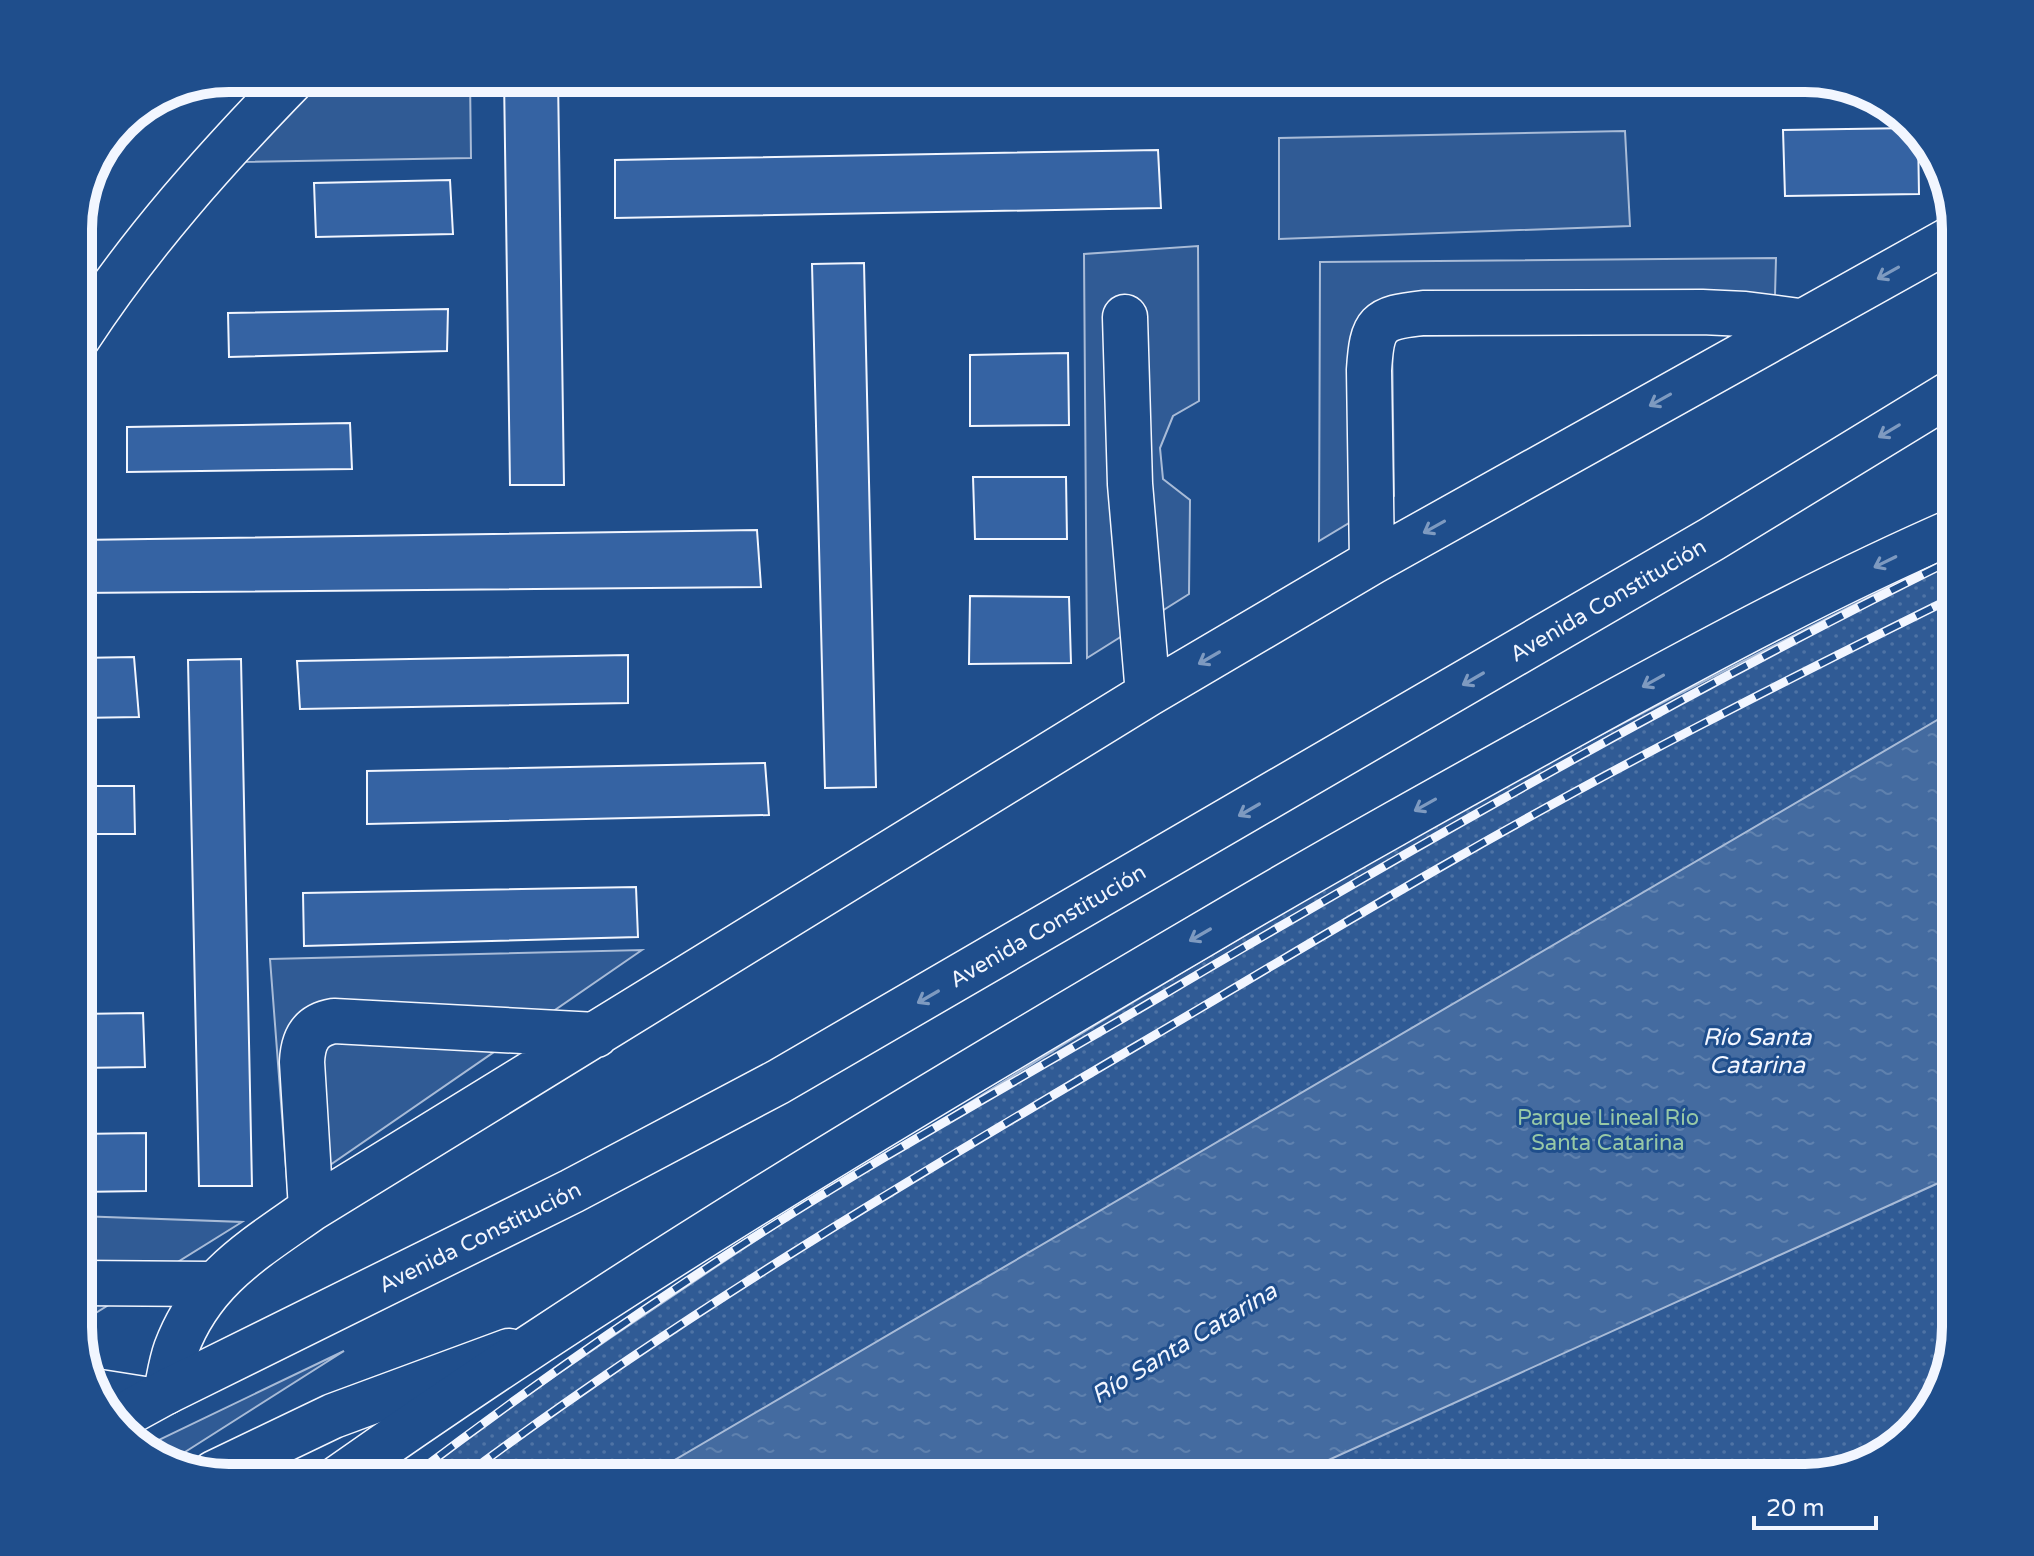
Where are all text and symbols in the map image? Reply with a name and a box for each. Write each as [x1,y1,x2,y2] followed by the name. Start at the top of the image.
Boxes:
[1876,266,1900,282] one-way arrow
[1649,392,1672,408] one-way arrow
[1878,423,1901,439] one-way arrow
[1423,519,1446,535] one-way arrow
[1506,533,1711,668] street label: Avenida Constitución
[1873,555,1897,570] one-way arrow
[1198,650,1221,666] one-way arrow
[1462,672,1486,687] one-way arrow
[1642,673,1666,689] one-way arrow
[1414,798,1438,814] one-way arrow
[1238,802,1261,818] one-way arrow
[945,859,1151,993] street label: Avenida Constitución
[1189,927,1212,943] one-way arrow
[917,989,940,1005] one-way arrow
[1702,1023,1812,1080] water label: Río Santa Catarina
[1517,1105,1699,1156] park label: Parque Lineal Río Santa Catarina
[375,1177,586,1299] street label: Avenida Constitución
[1086,1276,1283,1410] water label: Río Santa Catarina
[1754,1480,1876,1530] scale bar
[1766,1494,1824,1523] text: 20 m

